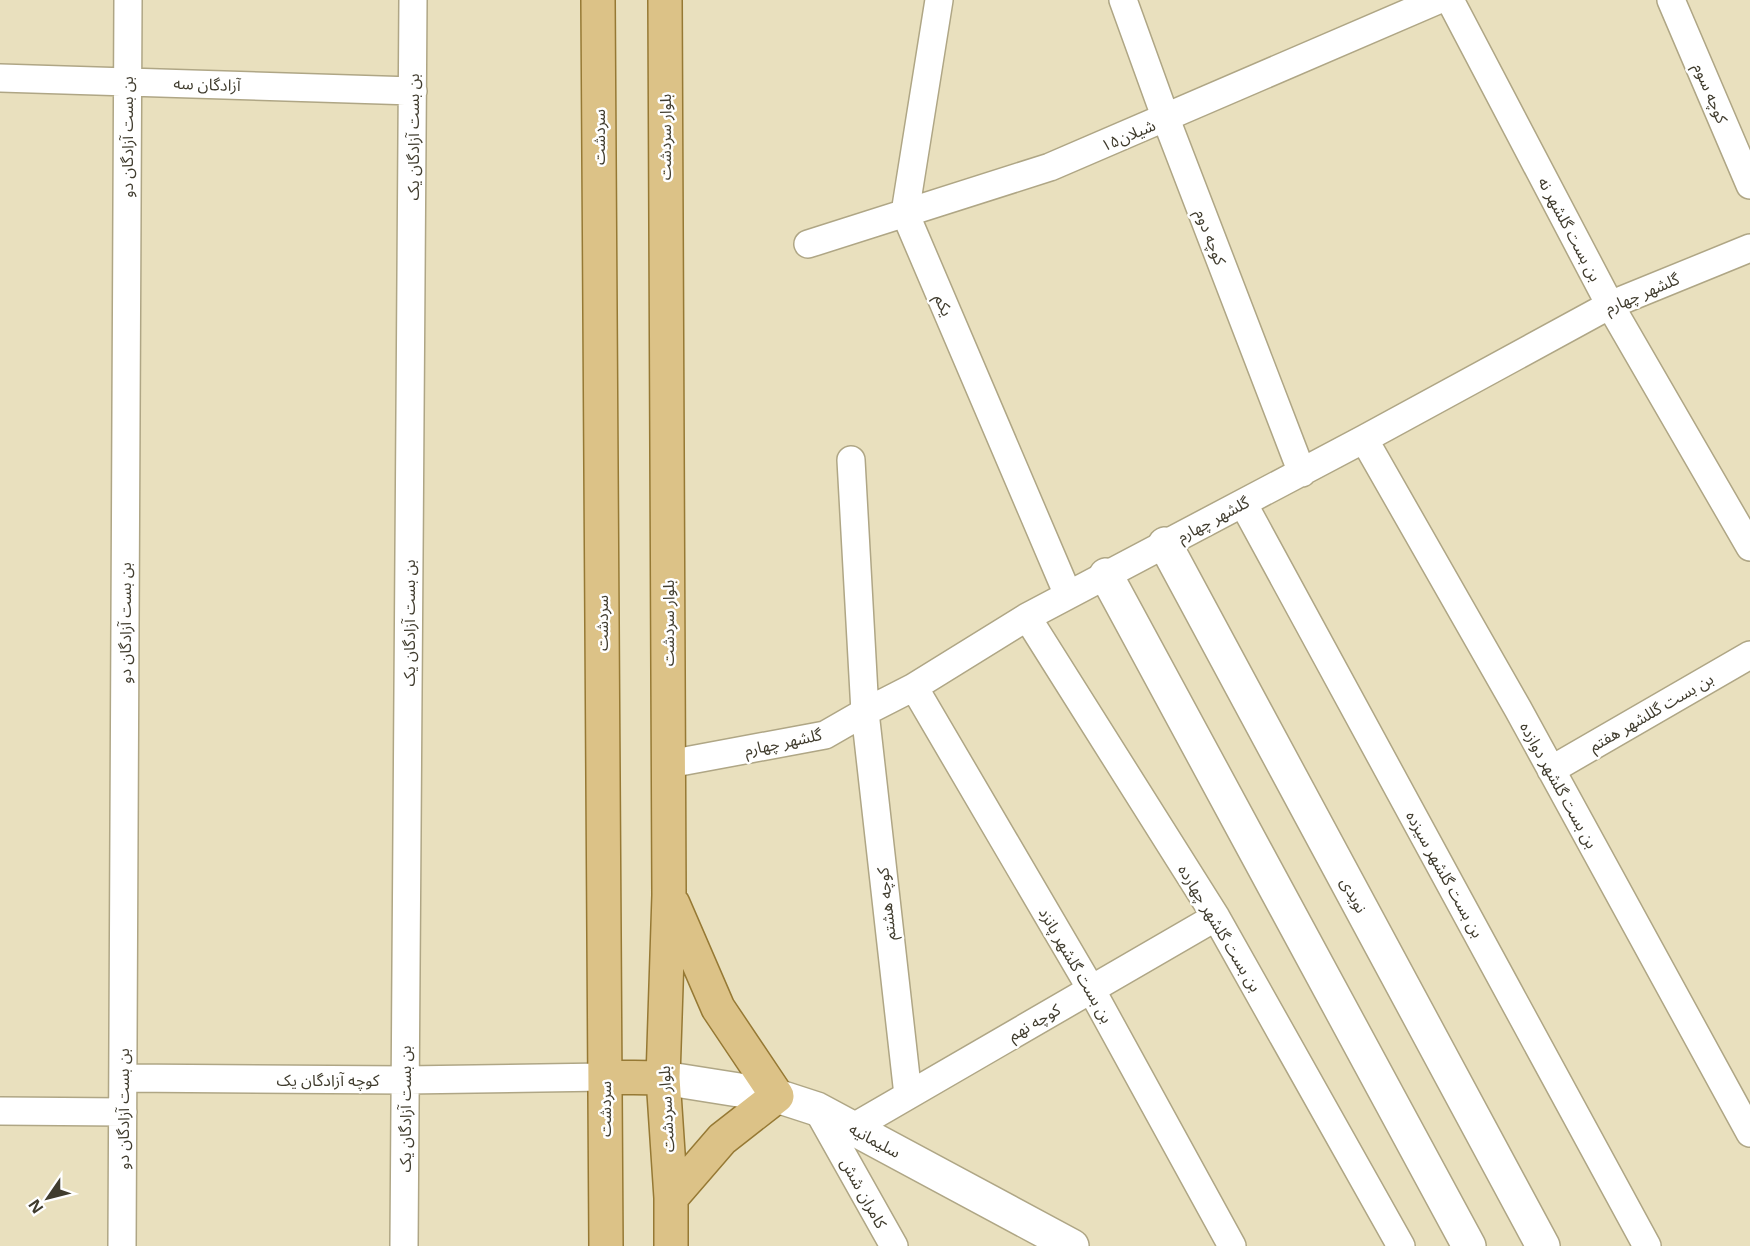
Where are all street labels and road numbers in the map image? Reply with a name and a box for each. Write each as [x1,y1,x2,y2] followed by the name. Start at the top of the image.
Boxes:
[1687,60,1734,128] street label: کوچه سوم
[173,72,242,96] street label: آزادگان سه
[402,73,424,201] street label: بن بست آزادگان یک
[116,76,138,198] street label: بن بست آزادگان دو
[654,94,676,180] street label: بلوار سردشت
[588,109,610,165] street label: سردشت
[1097,114,1159,156] street label: شیلان۱۵
[1533,173,1607,285] street label: بن بست گلشهر نه
[1188,206,1232,269] street label: کوچه دوم
[1601,267,1684,320] street label: گلشهر چهارم
[928,291,958,320] street label: یکم
[1173,491,1254,549] street label: گلشهر چهارم
[398,559,420,687] street label: بن بست آزادگان یک
[114,562,136,684] street label: بن بست آزادگان دو
[657,580,679,666] street label: بلوار سردشت
[591,595,613,651] street label: سردشت
[1585,667,1718,758] street label: بن بست گللشهر هفتم
[1515,718,1603,852] street label: بن بست گلشهر دوازده
[742,723,825,763] street label: گلشهر چهارم
[1401,807,1489,941] street label: بن بست گلشهر سیزده
[1173,860,1267,996] street label: بن بست گلشهر چهارده
[871,866,903,942] street label: کوچه هشتم
[1336,873,1372,917] street label: نویدی
[1034,903,1118,1027] street label: بن بست گلشهر پانزد
[1004,998,1065,1047] street label: کوچه نهم
[394,1045,416,1173] street label: بن بست آزادگان یک
[112,1048,134,1170] street label: بن بست آزادگان دو
[653,1065,679,1153] street label: بلوار سردشت
[277,1069,380,1091] street label: کوچه آزادگان یک
[594,1081,616,1137] street label: سردشت
[845,1117,905,1163] street label: سلیمانیه
[836,1154,893,1233] street label: کامران شش

